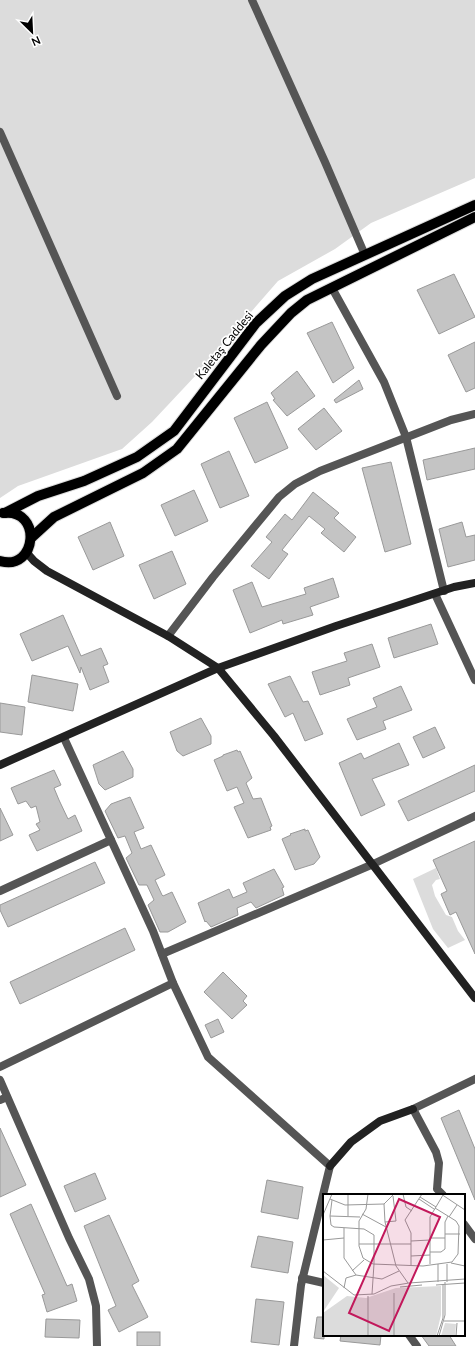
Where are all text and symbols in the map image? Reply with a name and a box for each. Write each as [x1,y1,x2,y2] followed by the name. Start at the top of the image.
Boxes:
[12,12,52,52] north arrow
[30,34,43,49] text: N
[192,308,256,382] street label: Kaletaş Caddesi
[323,1194,465,1336] inset map

